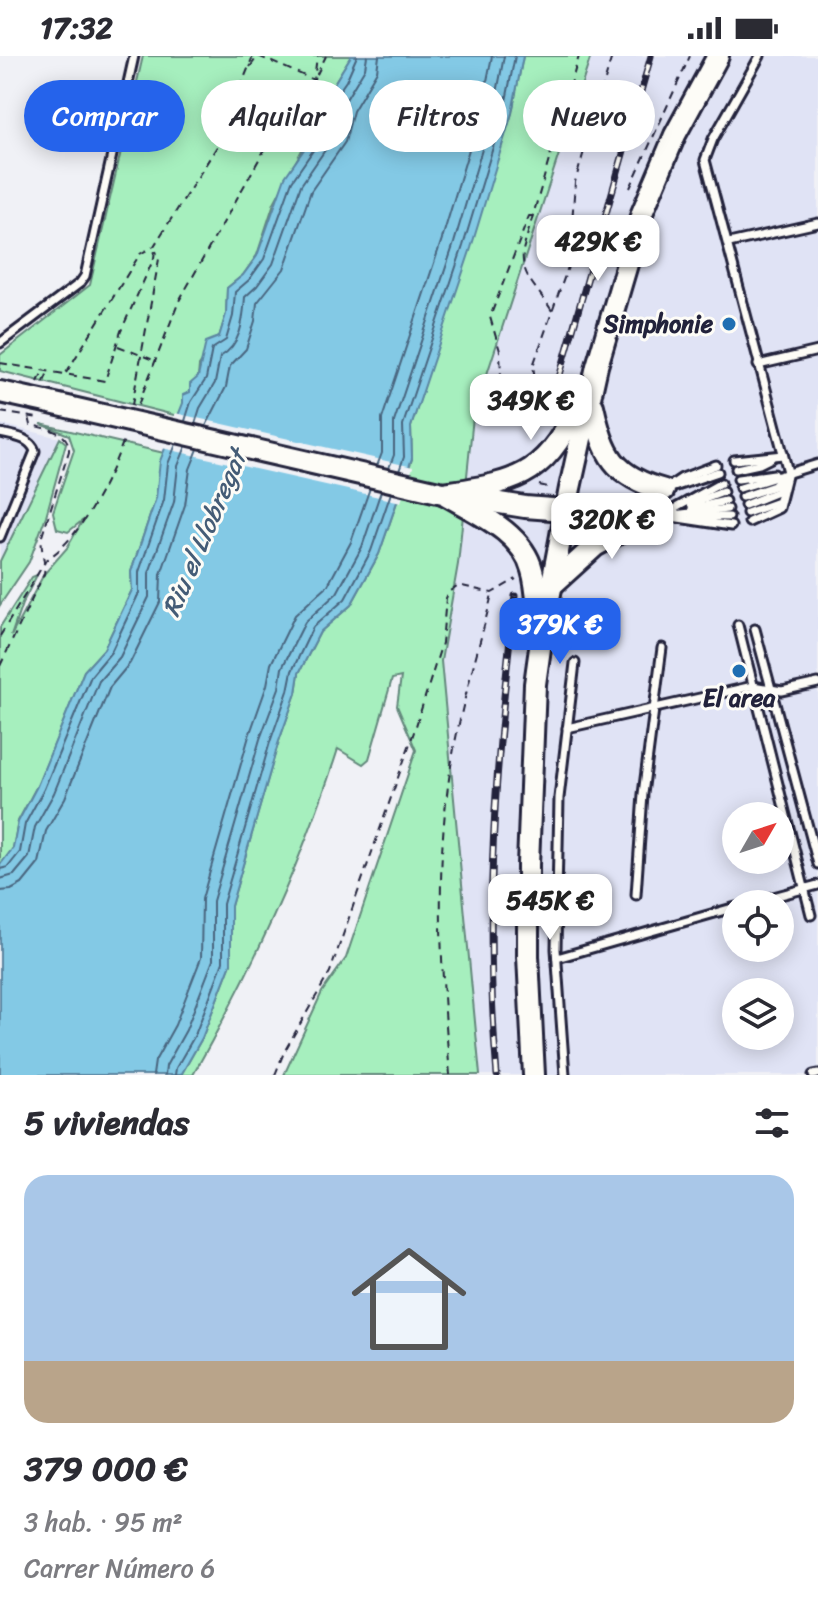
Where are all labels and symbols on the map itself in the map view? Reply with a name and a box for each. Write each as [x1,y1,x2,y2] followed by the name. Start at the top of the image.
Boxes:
[533,215,663,283] pin: 429K €
[603,303,714,345] place label: Simphonie
[720,315,738,333] marker: Simphonie
[466,374,596,442] pin: 349K €
[148,438,262,624] water label: Riu el Llobregat
[547,493,677,561] pin: 320K €
[495,598,625,666] pin: 379K €
[730,662,748,680] marker: El area
[703,677,776,719] place label: El area
[722,802,794,874] north arrow
[485,874,615,942] pin: 545K €

